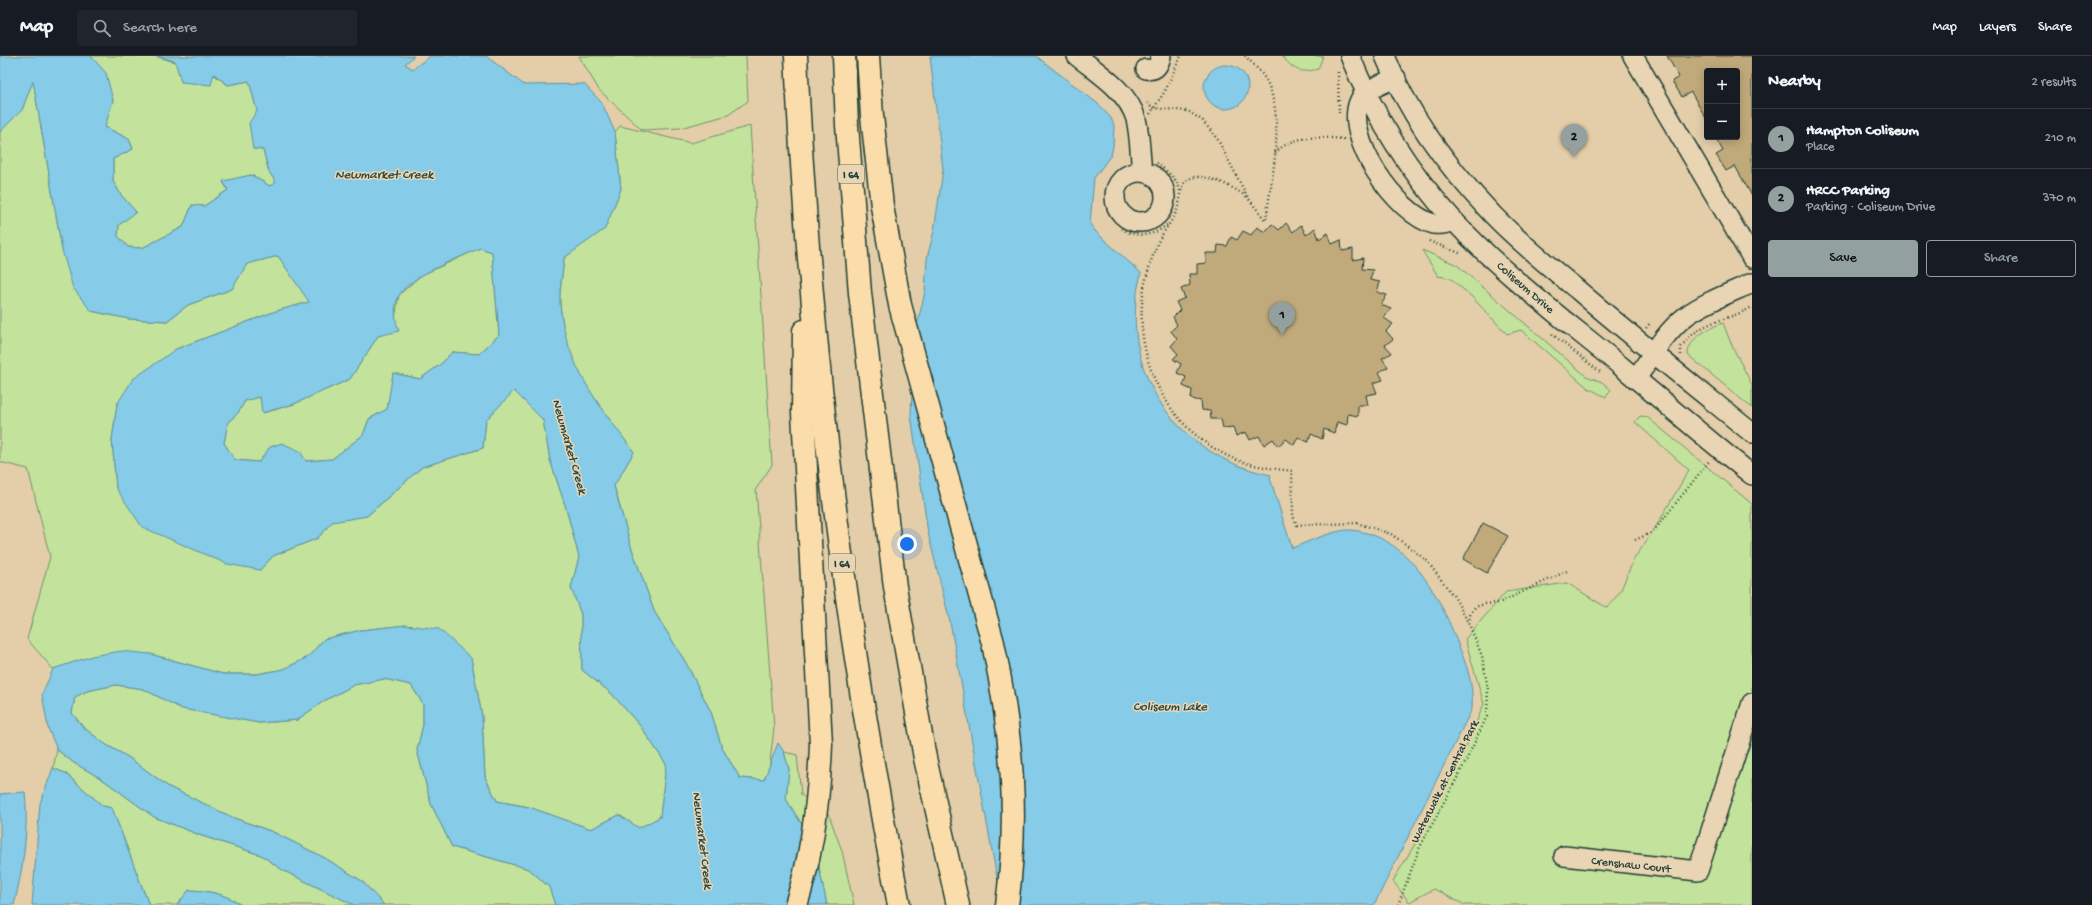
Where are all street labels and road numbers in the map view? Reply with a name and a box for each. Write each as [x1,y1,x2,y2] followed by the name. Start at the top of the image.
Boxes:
[838,165,864,183] road number: I 64
[1493,260,1557,318] street label: Coliseum Drive
[829,554,855,572] road number: I 64
[1409,717,1484,846] street label: Waterwalk at Central Park
[1590,855,1672,877] street label: Crenshaw Court

